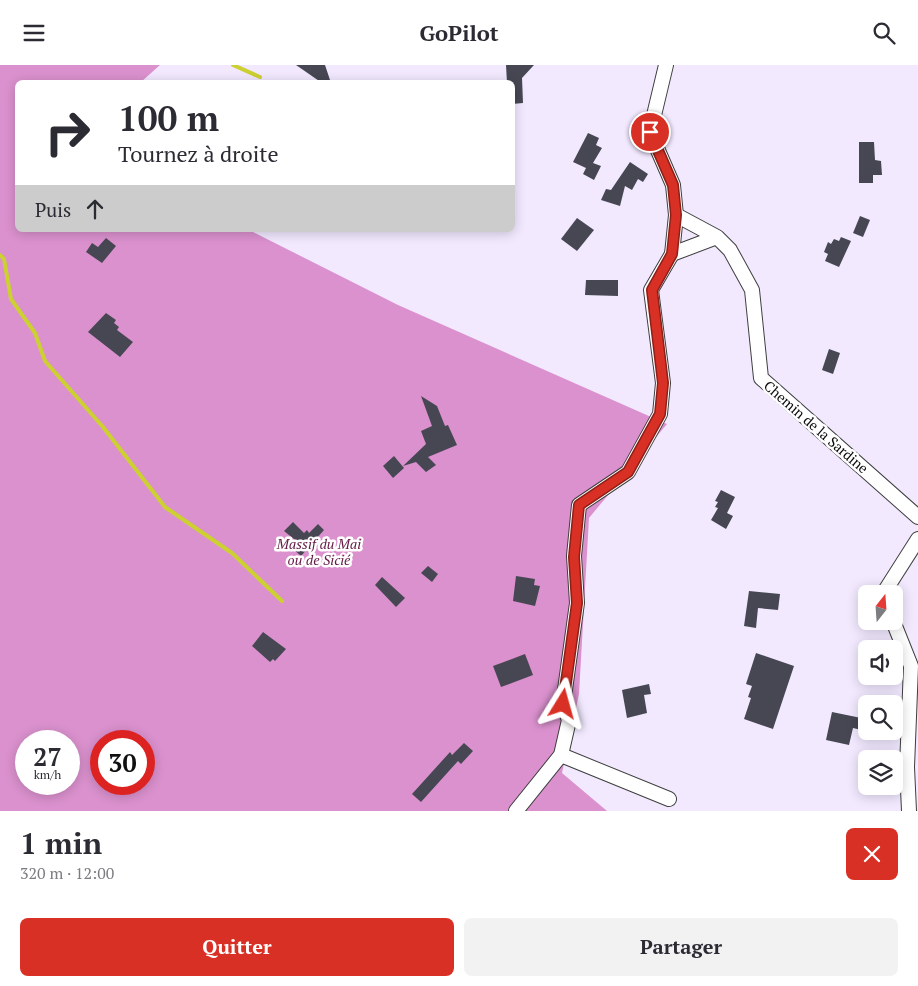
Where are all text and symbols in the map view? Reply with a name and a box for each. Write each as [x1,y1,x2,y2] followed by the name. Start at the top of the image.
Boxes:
[419,18,499,47] text: GoPilot
[20,19,48,47] icon: menu
[870,19,898,47] icon: search
[118,95,219,141] text: 100 m
[35,100,100,165] icon: right
[629,111,671,153] pin
[636,118,664,146] icon: arrive
[118,139,279,168] text: Tournez à droite
[81,195,109,223] icon: ahead
[35,197,71,222] text: Puis
[760,376,873,477] street label: Chemin de la Sardine
[276,534,361,569] park label: Massif du Mai ou de Sicié
[858,585,902,630] north arrow
[858,585,903,795] map controls
[858,640,903,685] button: sound
[536,677,588,729] position arrow
[858,695,903,740] button: search
[90,730,155,795] speed limit sign: 30
[33,740,62,773] text: 27
[858,750,903,795] button: layers
[34,767,61,782] text: km/h
[20,823,102,863] text: 1 min
[846,828,898,880] button: close
[20,862,114,884] text: 320 m · 12:00
[20,918,454,976] button: Quitter
[464,918,898,976] button: Partager

